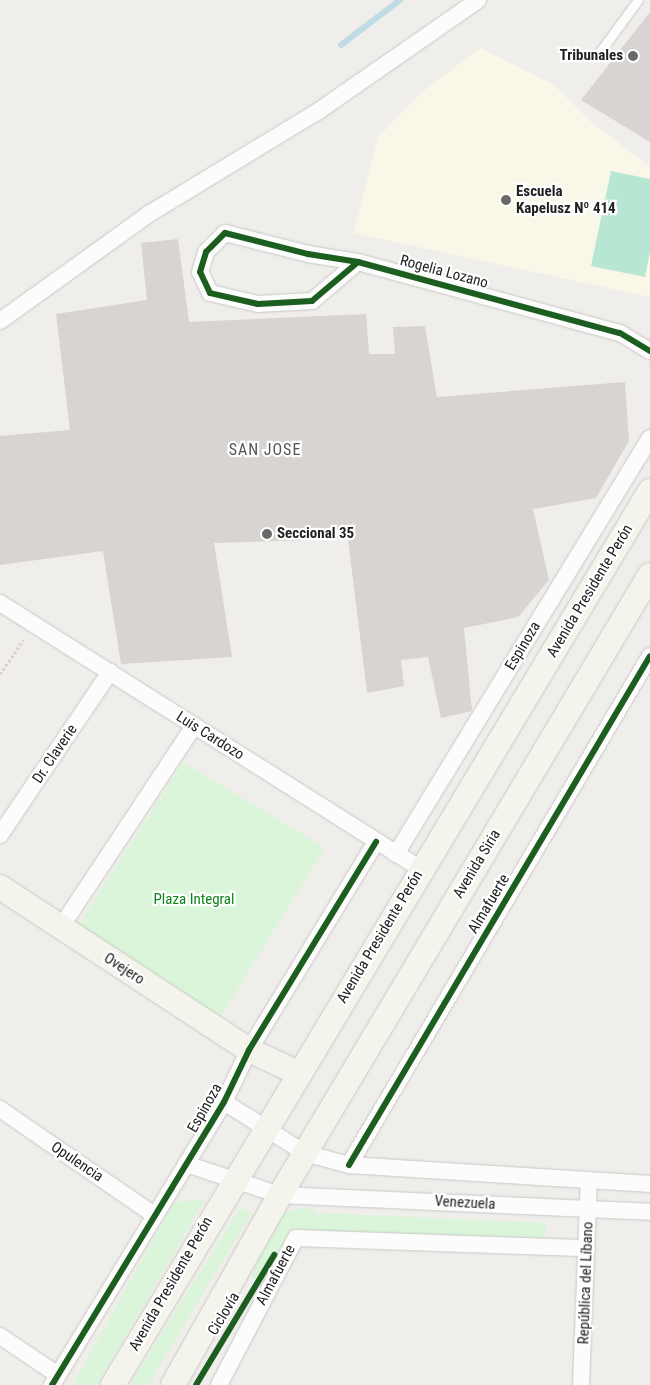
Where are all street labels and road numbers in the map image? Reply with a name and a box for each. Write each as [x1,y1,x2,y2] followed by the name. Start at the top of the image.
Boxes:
[398,252,490,292] street label: Rogelia Lozano
[543,521,637,661] street label: Avenida Presidente Perón
[501,618,545,674] street label: Espinoza
[173,708,247,764] street label: Luis Cardozo
[29,721,81,787] street label: Dr. Claverie
[450,826,504,902] street label: Avenida Siria
[333,867,427,1007] street label: Avenida Presidente Perón
[464,871,514,937] street label: Almafuerte
[100,949,148,989] street label: Ovejero
[184,1080,226,1136] street label: Espinoza
[48,1138,106,1186] street label: Opulencia
[434,1192,496,1214] street label: Venezuela
[125,1214,217,1354] street label: Avenida Presidente Perón
[575,1221,597,1345] street label: República del Líbano
[253,1242,299,1308] street label: Almafuerte
[204,1289,244,1339] street label: Ciclovía

